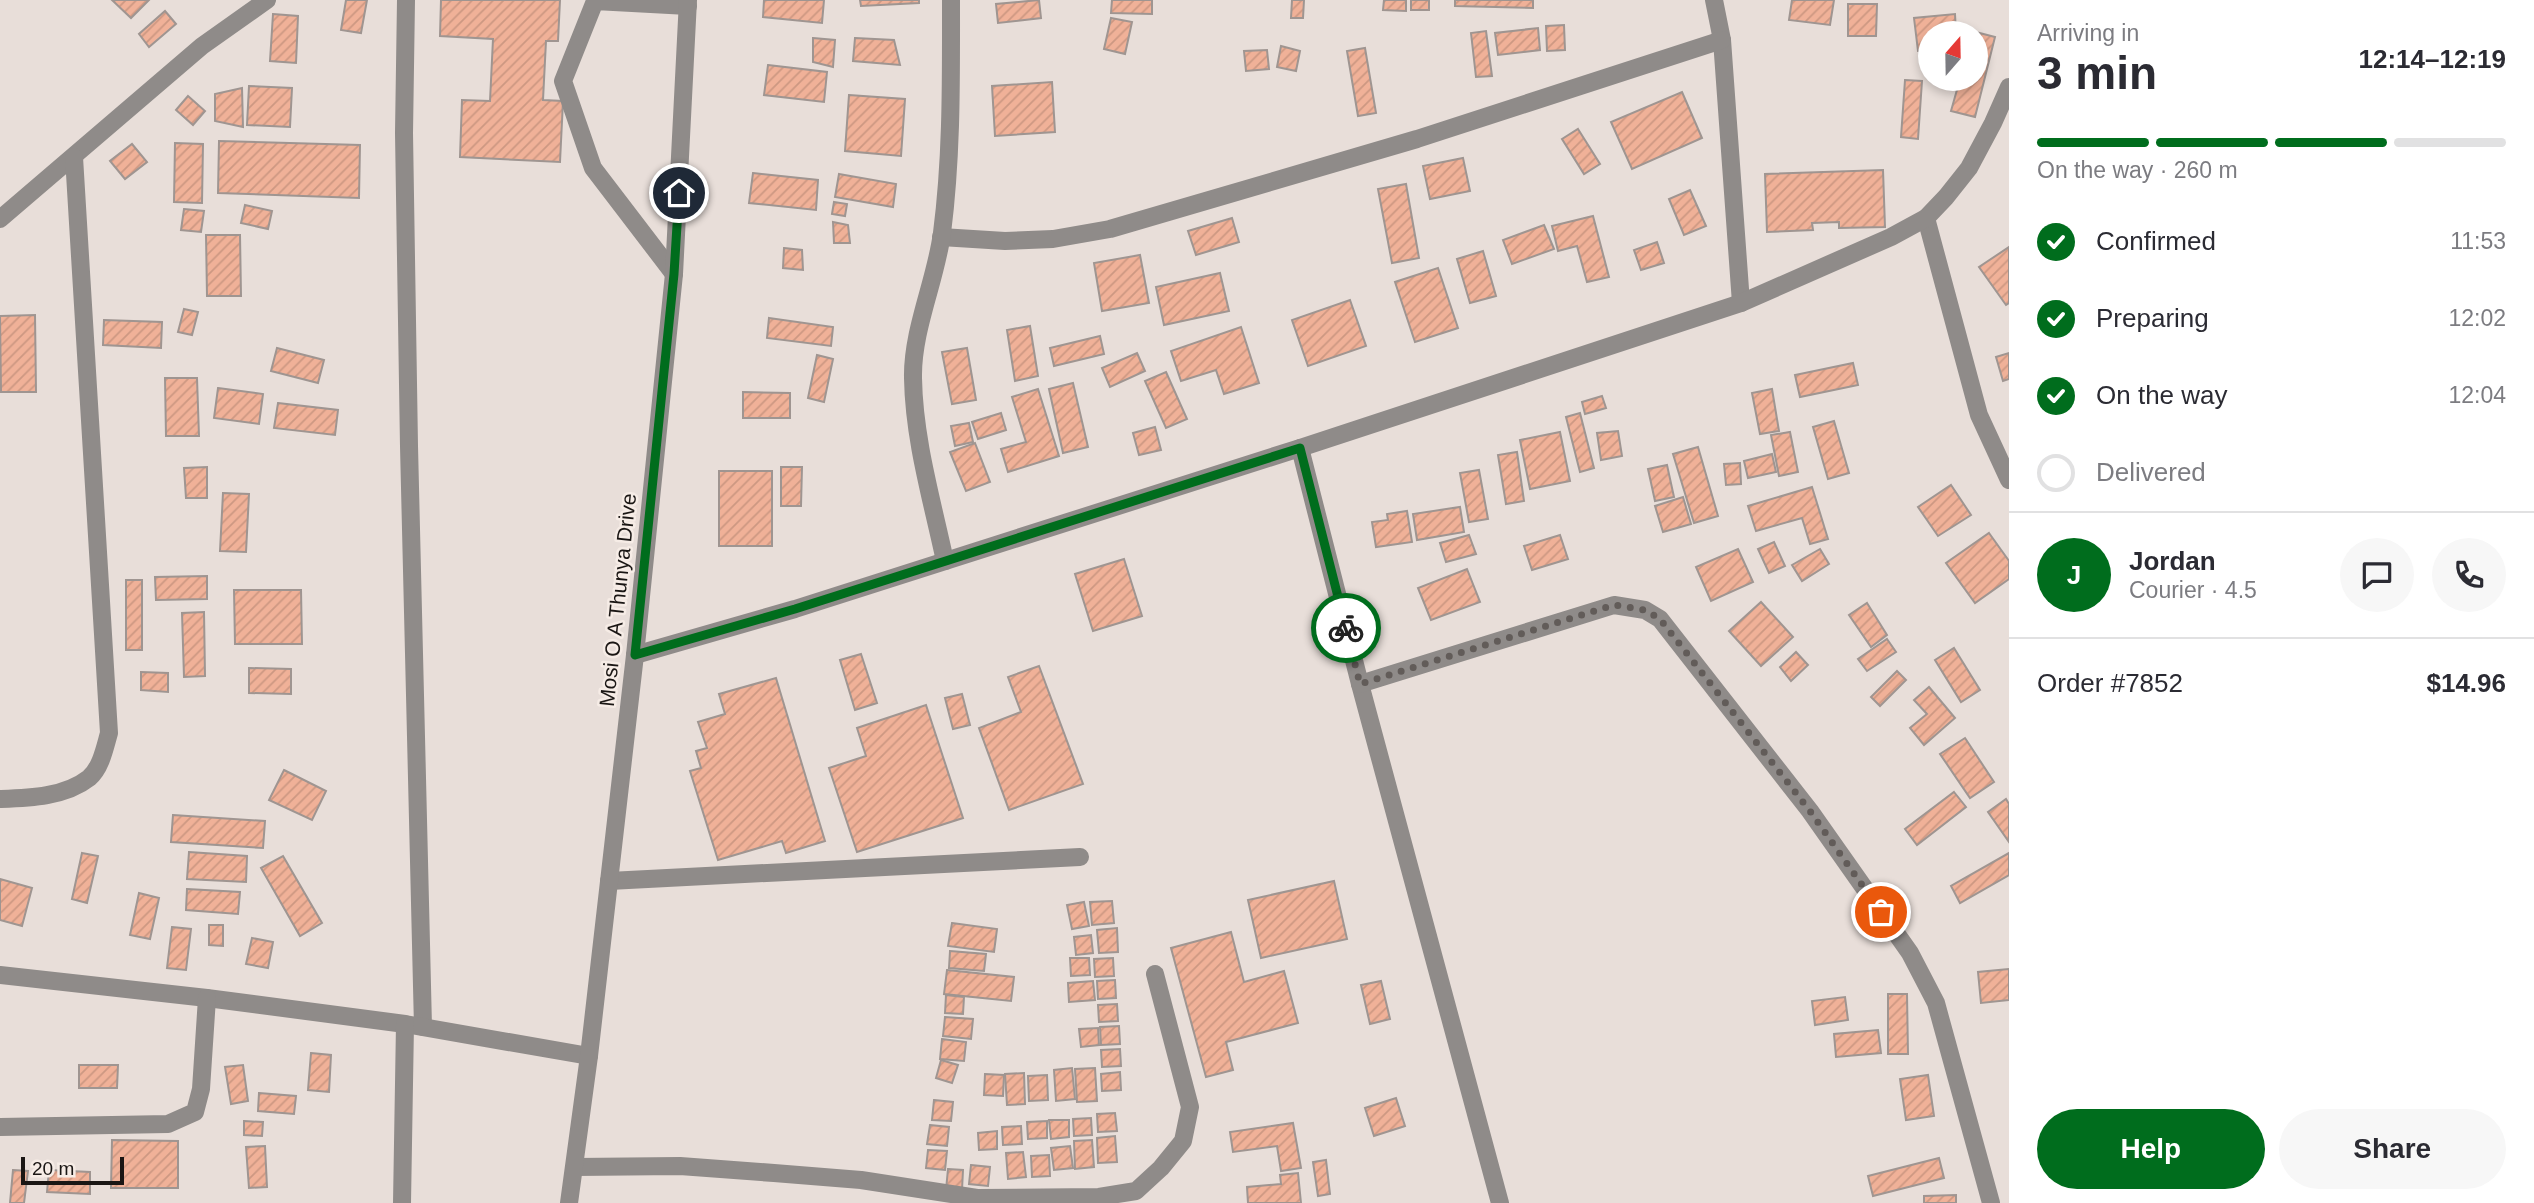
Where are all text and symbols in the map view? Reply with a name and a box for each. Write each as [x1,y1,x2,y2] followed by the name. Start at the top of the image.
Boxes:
[2037,20,2139,46] text: Arriving in
[1918,21,1988,91] north arrow
[1918,21,1988,91] map controls
[2359,44,2506,74] text: 12:14–12:19
[2037,47,2157,99] text: 3 min
[2037,157,2238,183] text: On the way · 260 m
[649,163,709,223] pin
[660,174,698,212] icon: home
[2037,223,2075,261] icon: check
[2096,226,2216,256] text: Confirmed
[2450,228,2506,254] text: 11:53
[2037,300,2075,338] icon: check
[2096,303,2209,333] text: Preparing
[2448,305,2506,331] text: 12:02
[2037,377,2075,415] icon: check
[2096,380,2228,410] text: On the way
[2448,382,2506,408] text: 12:04
[2096,457,2206,487] text: Delivered
[595,492,640,708] street label: Mosi O A Thunya Drive
[2340,538,2414,612] button: chat
[2432,538,2506,612] button: phone
[2129,546,2216,576] text: Jordan
[2067,560,2081,590] text: J
[2129,577,2257,603] text: Courier · 4.5
[1311,593,1381,663] courier
[1327,609,1365,647] icon: bike
[2037,668,2183,698] text: Order #7852
[2426,668,2506,698] text: $14.96
[1851,882,1911,942] pin
[1862,893,1900,931] icon: bag
[2037,1109,2265,1189] button: Help
[2279,1109,2506,1189] button: Share
[21,1154,124,1186] scale bar
[32,1158,74,1179] text: 20 m

